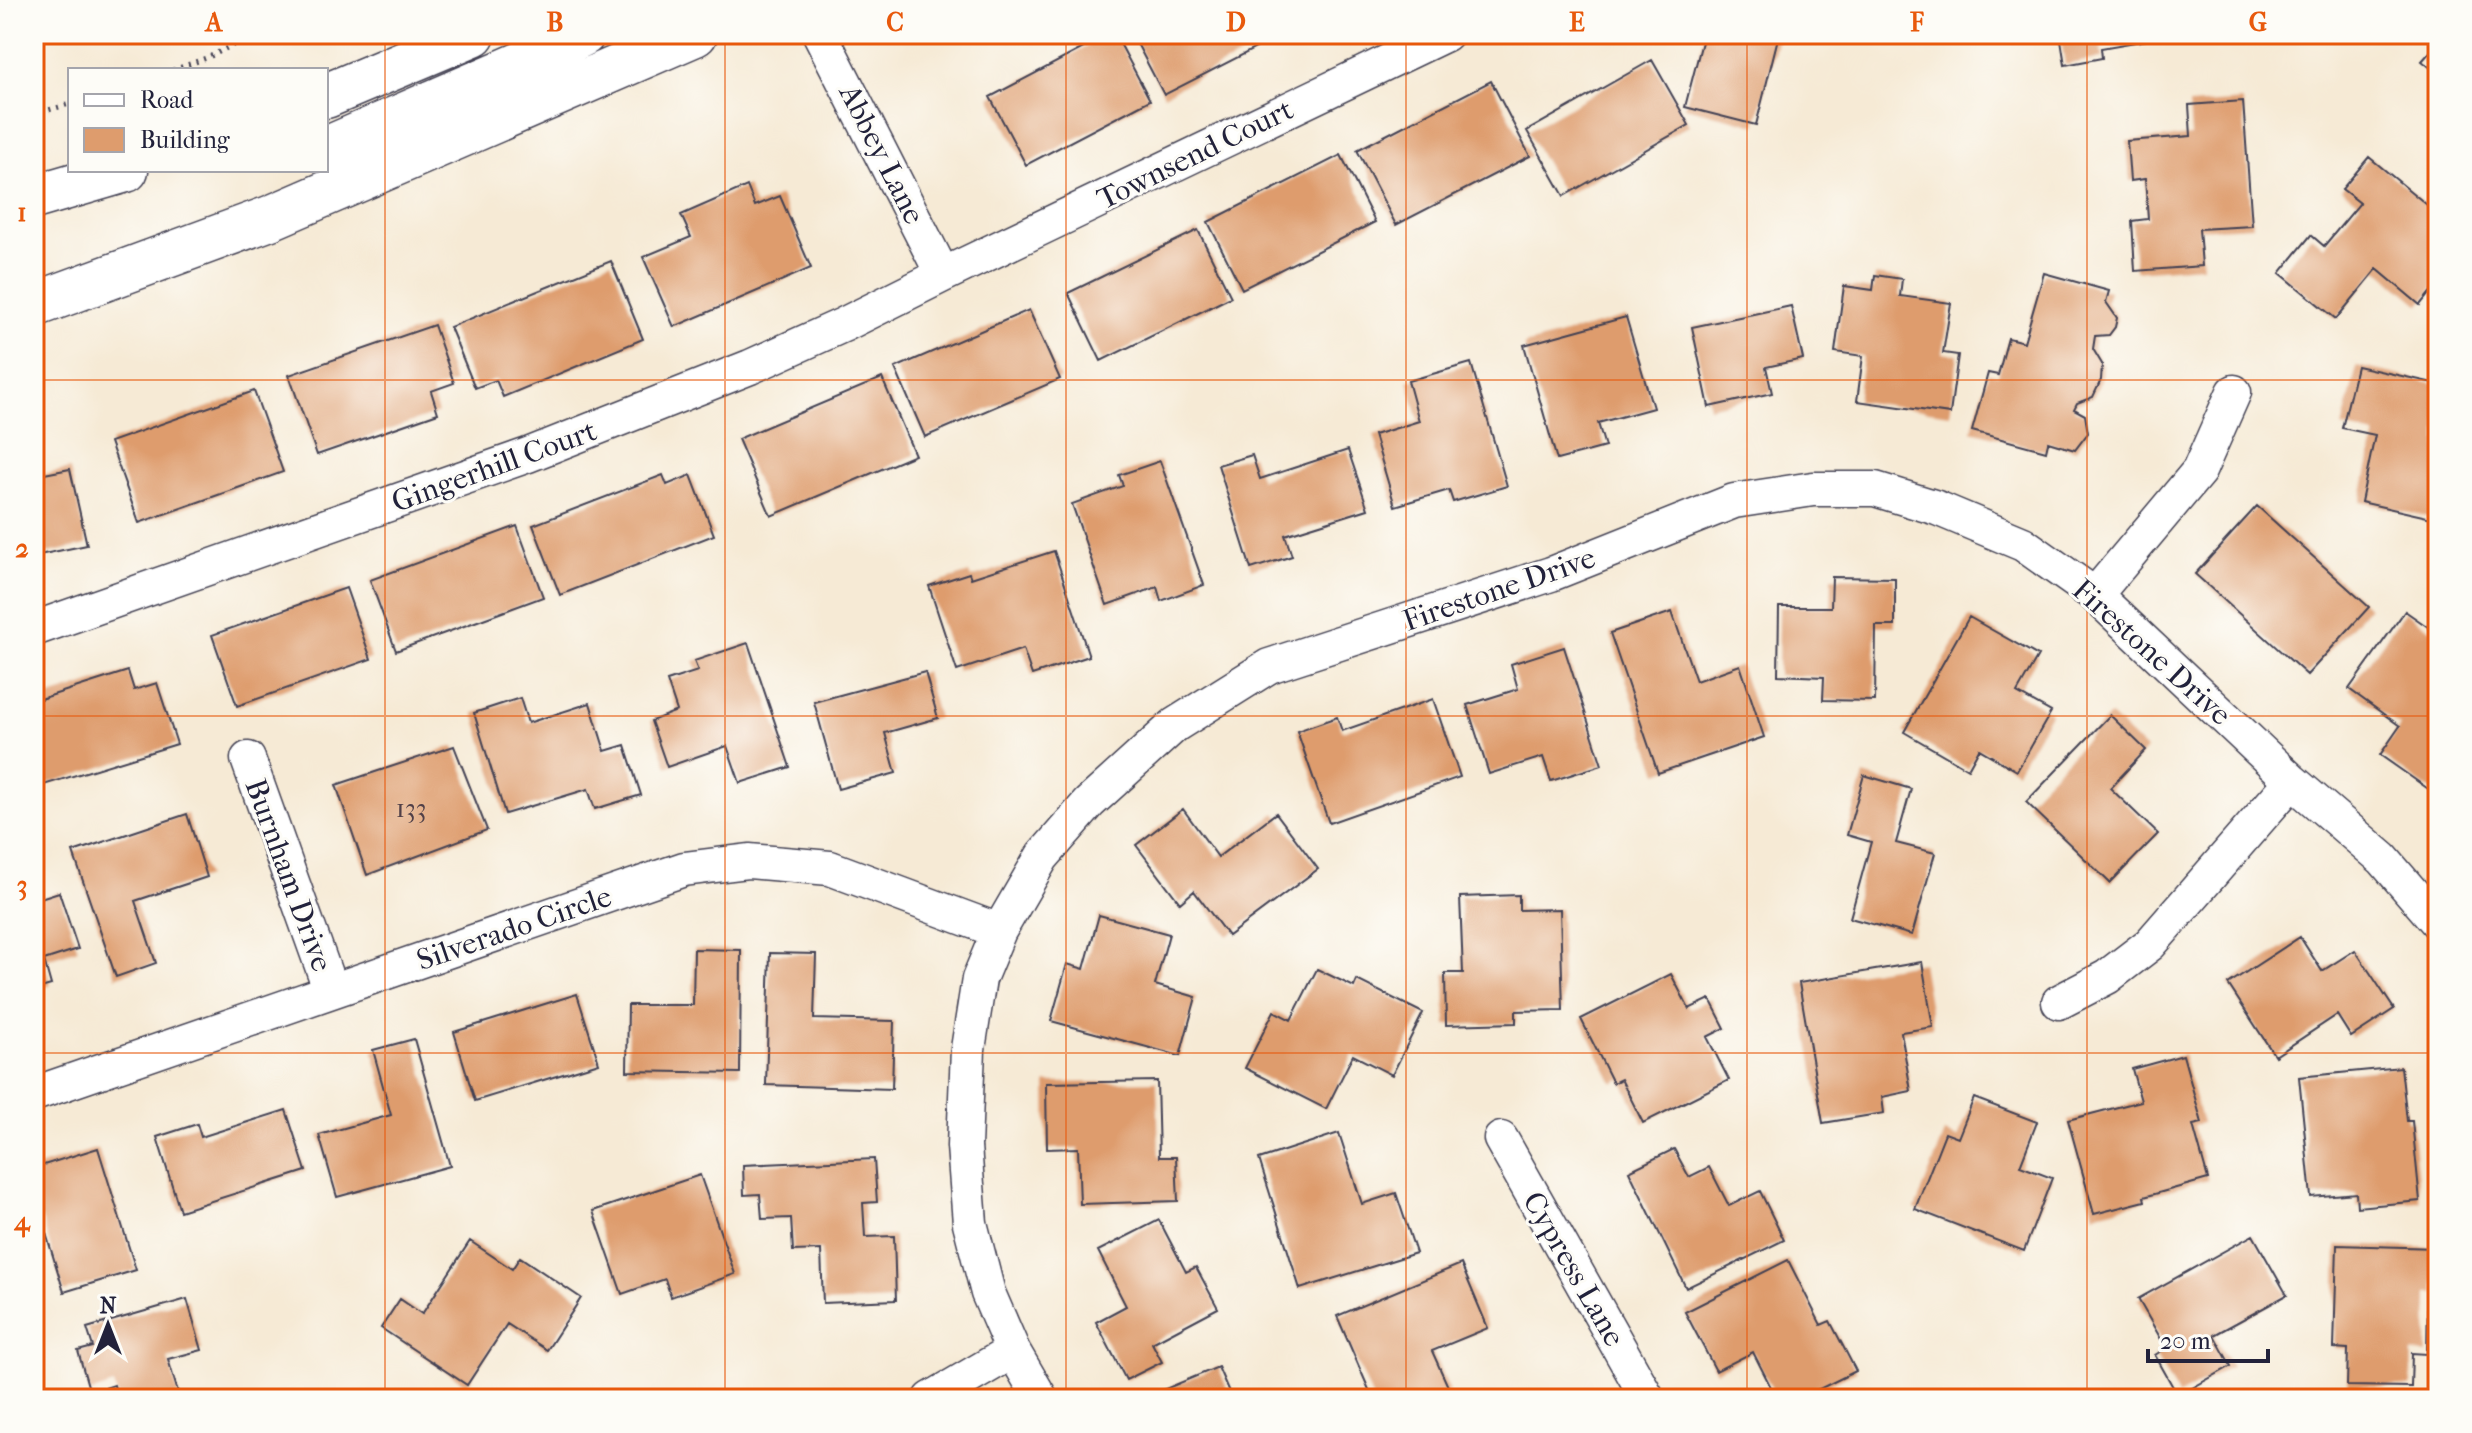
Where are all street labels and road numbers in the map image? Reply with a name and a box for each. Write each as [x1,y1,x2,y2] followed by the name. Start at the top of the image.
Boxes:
[831,78,932,230] street label: Abbey Lane
[1092,92,1299,217] street label: Townsend Court
[387,413,602,520] street label: Gingerhill Court
[1398,540,1600,639] street label: Firestone Drive
[2065,572,2238,733] street label: Firestone Drive
[238,774,340,976] street label: Burnham Drive
[412,879,616,978] street label: Silverado Circle
[1515,1186,1632,1353] street label: Cypress Lane

